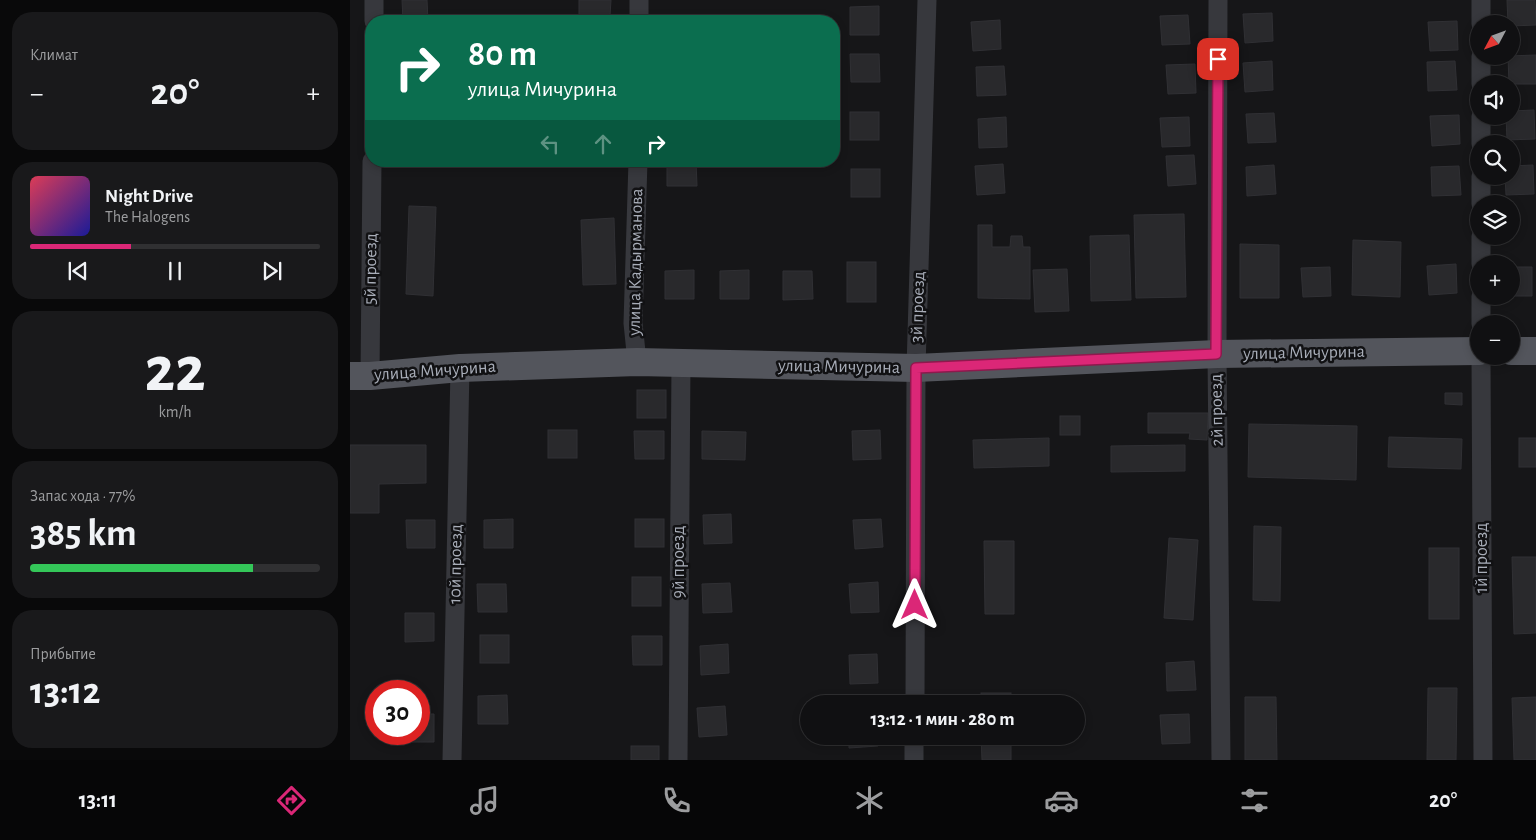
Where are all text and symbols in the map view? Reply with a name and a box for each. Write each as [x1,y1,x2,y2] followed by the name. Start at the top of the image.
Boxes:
[1470,15,1520,65] north arrow
[1470,15,1520,365] map controls
[385,35,450,100] icon: right
[468,37,537,72] text: 80 m
[1197,38,1239,80] pin
[1204,45,1232,73] icon: arrive
[30,47,78,63] text: Климат
[151,74,199,112] text: 20°
[1470,75,1520,125] button: sound
[468,78,617,100] text: улица Мичурина
[30,80,43,108] text: −
[307,80,320,108] text: +
[536,130,564,158] icon: left
[589,130,617,158] icon: ahead
[642,130,670,158] icon: right
[1470,135,1520,185] button: search
[105,187,193,206] text: Night Drive
[626,188,646,337] street label: улица Кадырманова
[1470,195,1520,245] button: layers
[105,209,190,225] text: The Halogens
[361,233,381,305] street label: 5й проезд
[1470,255,1520,305] button: +
[64,257,92,285] icon: previous
[161,257,189,285] icon: pause
[258,257,286,285] icon: next
[908,271,928,343] street label: 3й проезд
[1470,315,1520,365] button: −
[144,338,206,403] text: 22
[1242,343,1365,363] street label: улица Мичурина
[777,357,900,377] street label: улица Мичурина
[373,358,496,384] street label: улица Мичурина
[1207,374,1227,446] street label: 2й проезд
[158,404,192,420] text: km/h
[30,488,135,504] text: Запас хода · 77%
[30,515,137,553] text: 385 km
[1473,523,1491,593] street label: 1й проезд
[446,524,466,604] street label: 10й проезд
[670,526,688,598] street label: 9й проезд
[888,578,940,630] position arrow
[30,646,96,662] text: Прибытие
[30,673,100,711] text: 13:12
[365,680,430,745] speed limit sign: 30
[870,710,1015,729] text: 13:12 · 1 мин · 280 m
[274,783,309,818] icon: directions
[467,783,502,818] icon: music
[659,783,694,818] icon: phone
[852,783,887,818] icon: climate
[1044,783,1079,818] icon: car
[1237,783,1272,818] icon: filters
[79,789,117,811] text: 13:11
[1429,789,1457,811] text: 20°

